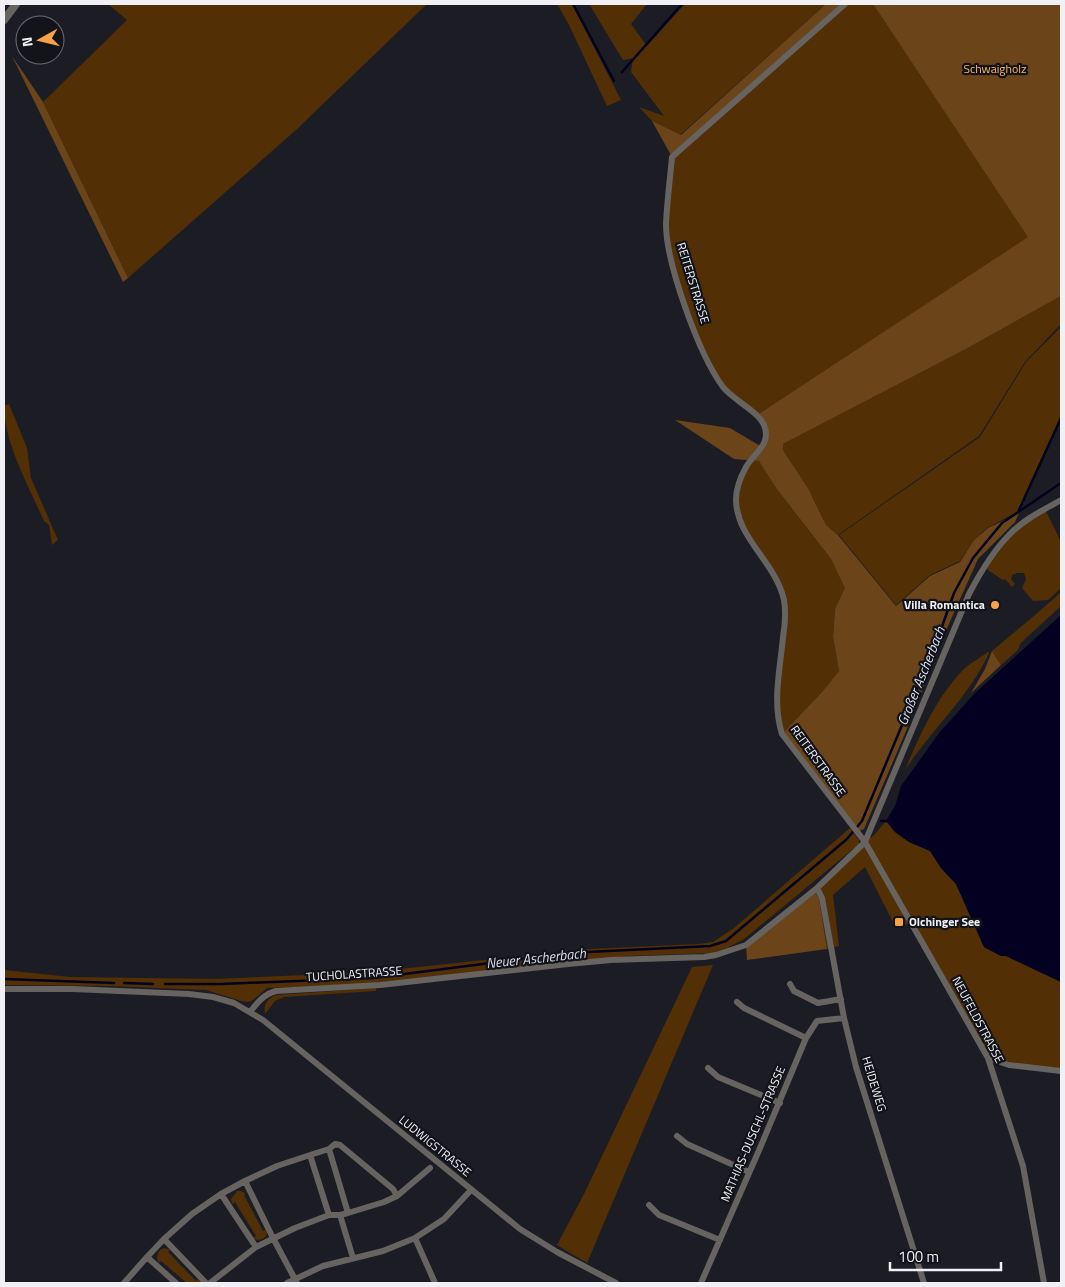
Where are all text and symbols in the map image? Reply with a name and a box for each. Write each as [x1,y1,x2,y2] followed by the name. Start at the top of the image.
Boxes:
[15,15,65,65] north arrow
[16,36,38,48] text: N
[963,59,1027,78] park label: Schwaigholz
[672,240,715,326] street label: REITERSTRASSE
[904,595,985,614] place label: Villa Romantica
[989,599,1001,611] marker: Villa Romantica
[891,622,950,728] water label: Großer Ascherbach
[786,721,851,801] street label: REITERSTRASSE
[909,912,980,931] place label: Olchinger See
[893,916,905,928] marker: Olchinger See
[485,942,588,973] water label: Neuer Ascherbach
[305,961,403,986] street label: TUCHOLASTRASSE
[948,973,1009,1067] street label: NEUFELDSTRASSE
[857,1054,892,1114] street label: HEIDEWEG
[715,1063,790,1205] street label: MATHIAS-DUSCHL-STRASSE
[395,1110,476,1181] street label: LUDWIGSTRASSE
[890,1240,1001,1272] scale bar
[898,1245,939,1268] text: 100 m

